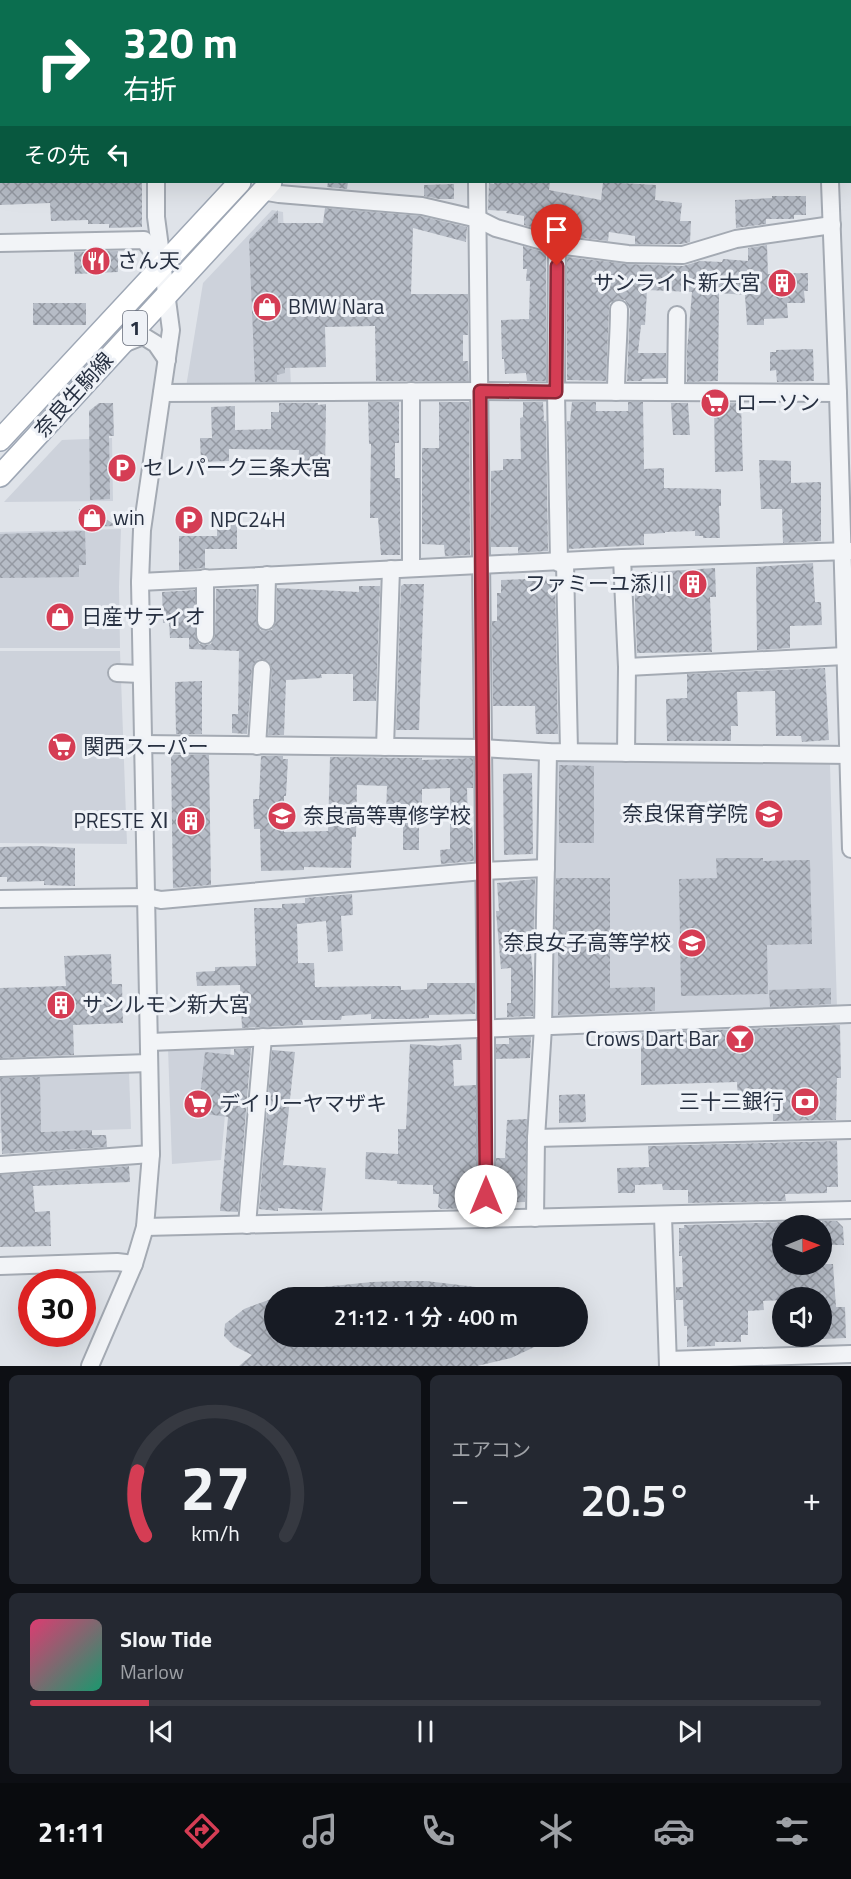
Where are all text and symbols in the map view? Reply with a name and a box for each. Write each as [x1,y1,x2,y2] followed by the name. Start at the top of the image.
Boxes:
[123,10,238,74] text: 320 m
[24,24,102,102] icon: right
[123,68,177,109] text: 右折
[24,138,90,172] text: その先
[102,138,135,171] icon: left
[531,204,582,266] pin
[540,213,573,246] icon: arrive
[117,244,180,276] place label: さん天
[80,245,112,277] restaurant icon: さん天
[593,266,761,298] place label: サンライト新大宮
[766,267,798,299] building icon: サンライト新大宮
[288,290,385,322] place label: BMW Nara
[251,291,283,323] shop icon: BMW Nara
[123,311,147,345] road number: 1
[26,345,120,444] street label: 奈良生駒線
[736,386,820,418] place label: ローソン
[699,387,731,419] supermarket icon: ローソン
[143,451,332,483] place label: セレパーク三条大宮
[106,452,138,484] parking icon: セレパーク三条大宮
[113,501,145,533] place label: win
[76,502,108,534] shop icon: win
[210,503,286,535] place label: NPC24H
[173,504,205,536] parking icon: NPC24H
[525,567,672,599] place label: ファミーユ添川
[677,568,709,600] building icon: ファミーユ添川
[81,600,206,632] place label: 日産サティオ
[44,601,76,633] shop icon: 日産サティオ
[83,730,209,762] place label: 関西スーパー
[46,731,78,763] supermarket icon: 関西スーパー
[622,797,748,829] place label: 奈良保育学院
[753,798,785,830] school or university icon: 奈良保育学院
[303,799,471,831] place label: 奈良高等専修学校
[266,800,298,832] school or university icon: 奈良高等専修学校
[73,804,170,836] place label: PRESTE Ⅺ
[175,805,207,837] building icon: PRESTE Ⅺ
[503,926,671,958] place label: 奈良女子高等学校
[676,927,708,959] school or university icon: 奈良女子高等学校
[82,988,250,1020] place label: サンルモン新大宮
[45,989,77,1021] building icon: サンルモン新大宮
[585,1022,719,1054] place label: Crows Dart Bar
[724,1023,756,1055] bar icon: Crows Dart Bar
[679,1085,784,1117] place label: 三十三銀行
[789,1086,821,1118] bank icon: 三十三銀行
[219,1087,387,1119] place label: デイリーヤマザキ
[182,1088,214,1120] supermarket icon: デイリーヤマザキ
[454,1164,518,1228] position arrow
[772,1215,832,1275] north arrow
[772,1215,832,1347] map controls
[18,1269,96,1347] speed limit sign: 30
[772,1287,832,1347] button: sound
[334,1300,518,1334] text: 21:12 · 1 分 · 400 m
[451,1434,531,1465] text: エアコン
[180,1439,250,1534] text: 27
[580,1465,692,1533] text: 20.5°
[451,1474,469,1524] text: −
[803,1474,821,1524] text: +
[191,1518,239,1550] text: km/h
[120,1622,212,1656] text: Slow Tide
[120,1656,184,1687] text: Marlow
[145,1715,178,1748] icon: previous
[409,1715,442,1748] icon: pause
[673,1715,706,1748] icon: next
[181,1810,223,1852] icon: directions
[299,1810,341,1852] icon: music
[417,1810,459,1852] icon: phone
[535,1810,577,1852] icon: climate
[653,1810,695,1852] icon: car
[771,1810,813,1852] icon: filters
[38,1811,105,1852] text: 21:11

